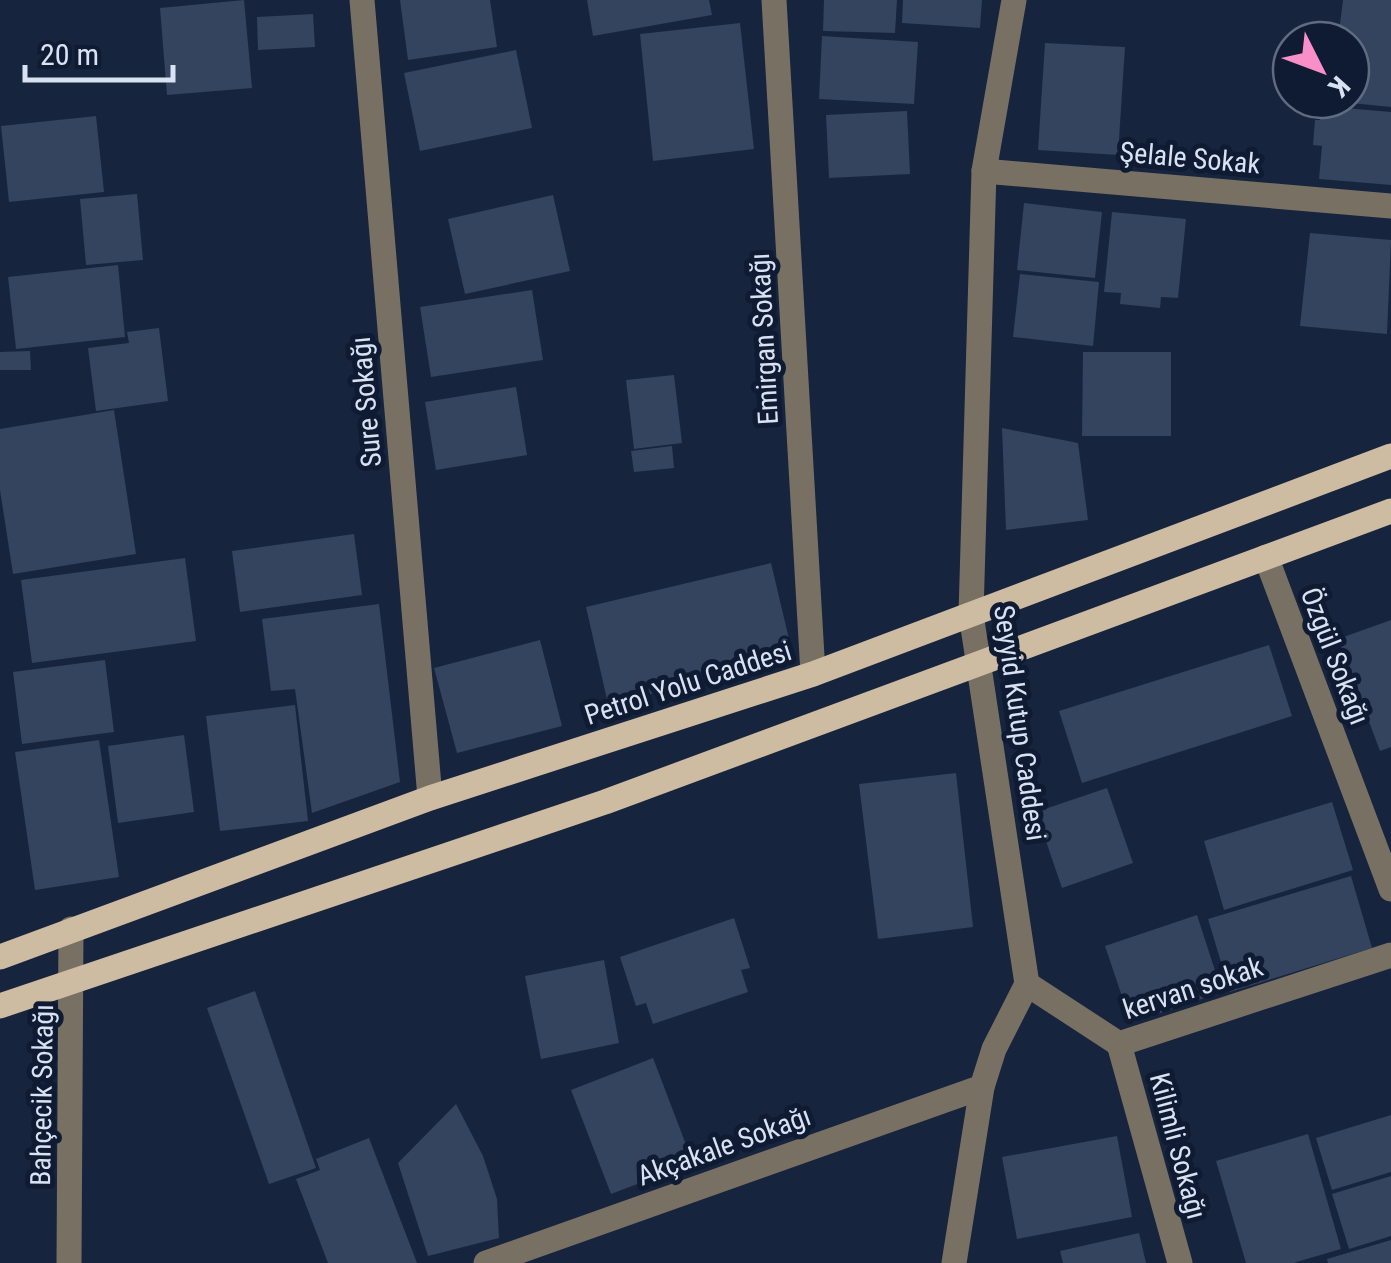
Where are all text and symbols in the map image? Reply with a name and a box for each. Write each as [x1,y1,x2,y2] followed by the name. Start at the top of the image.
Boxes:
[25,20,172,82] scale bar
[1271,20,1371,120] north arrow
[40,37,99,72] text: 20 m
[1321,70,1357,104] text: K
[1118,135,1262,181] street label: Şelale Sokak
[743,252,785,426] street label: Emirgan Sokağı
[344,335,388,469] street label: Sure Sokağı
[1294,583,1376,729] street label: Özgül Sokağı
[987,603,1053,843] street label: Seyyid Kutup Caddesi
[580,634,796,732] street label: Petrol Yolu Caddesi
[1119,950,1267,1026] street label: kervan sokak
[24,1004,60,1186] street label: Bahçecik Sokağı
[1143,1069,1213,1223] street label: Kilimli Sokağı
[633,1099,815,1193] street label: Akçakale Sokağı

